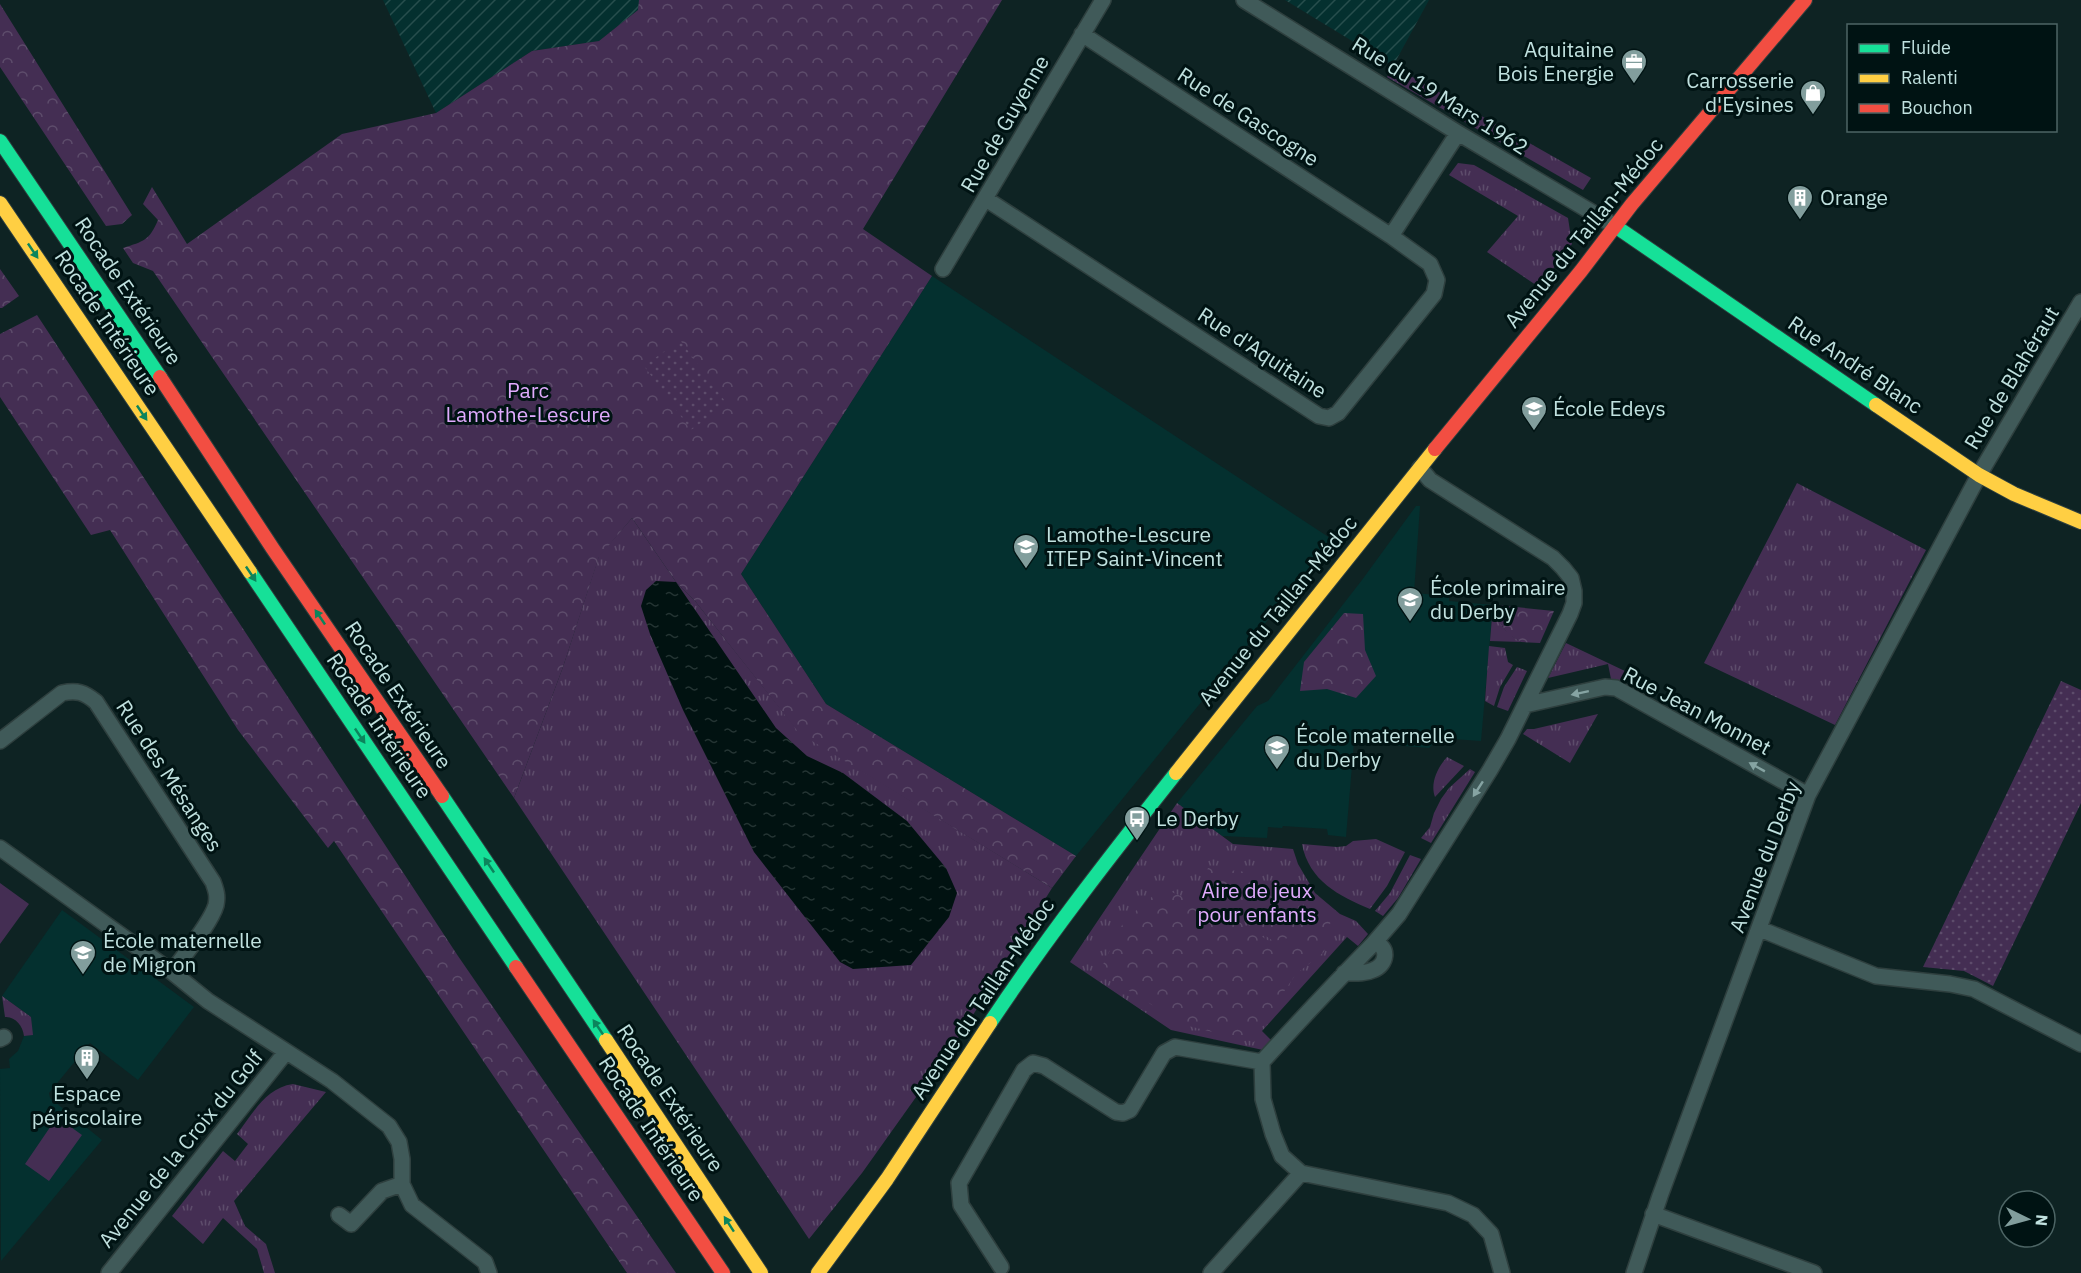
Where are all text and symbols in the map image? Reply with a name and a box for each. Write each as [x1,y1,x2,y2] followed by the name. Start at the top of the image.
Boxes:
[1847,24,2057,132] legend
[1347,30,1534,161] street label: Rue du 19 Mars 1962
[1497,35,1614,87] place label: Aquitaine Bois Energie
[1901,36,1951,59] text: Fluide
[1619,47,1649,85] office icon: Aquitaine Bois Energie
[953,50,1055,197] street label: Rue de Guyenne
[1172,60,1325,172] street label: Rue de Gascogne
[1686,66,1794,118] place label: Carrosserie d'Eysines
[1901,66,1958,89] text: Ralenti
[1798,78,1828,116] shop icon: Carrosserie d'Eysines
[1901,96,1973,119] text: Bouchon
[1498,131,1669,333] street label: Avenue du Taillan-Médoc
[1785,183,1815,221] building icon: Orange
[1820,183,1888,211] place label: Orange
[69,211,189,370] street label: Rocade Extérieure
[27,243,38,259] one-way arrow
[49,244,167,401] street label: Rocade Intérieure
[1193,300,1332,404] street label: Rue d'Aquitaine
[1957,301,2065,454] street label: Rue de Blahéraut
[1783,309,1928,420] street label: Rue André Blanc
[446,376,610,428] park label: Parc Lamothe-Lescure
[1519,394,1549,432] school or university icon: École Edeys
[1553,394,1666,422] place label: École Edeys
[136,404,148,420] one-way arrow
[1192,509,1363,711] street label: Avenue du Taillan-Médoc
[1046,520,1223,572] place label: Lamothe-Lescure ITEP Saint-Vincent
[1011,532,1041,570] school or university icon: Lamothe-Lescure ITEP Saint-Vincent
[245,566,256,582] one-way arrow
[1430,573,1566,625] place label: École primaire du Derby
[1395,585,1425,623] school or university icon: École primaire du Derby
[314,610,326,626] one-way arrow
[339,615,459,774] street label: Rocade Extérieure
[321,647,439,804] street label: Rocade Intérieure
[1619,659,1776,761] street label: Rue Jean Monnet
[1570,689,1589,698] one-way arrow
[110,694,229,857] street label: Rue des Mésanges
[1296,721,1455,773] place label: École maternelle du Derby
[355,727,366,744] one-way arrow
[1262,733,1292,771] school or university icon: École maternelle du Derby
[1749,762,1766,772] one-way arrow
[1722,776,1806,936] street label: Avenue du Derby
[1472,781,1483,798] one-way arrow
[1122,804,1152,842] bus stop icon: Le Derby
[1156,804,1239,832] place label: Le Derby
[483,858,495,874] one-way arrow
[1197,876,1317,928] park label: Aire de jeux pour enfants
[904,892,1060,1105] street label: Avenue du Taillan-Médoc
[103,926,262,978] place label: École maternelle de Migron
[68,938,98,976] school or university icon: École maternelle de Migron
[611,1018,731,1177] street label: Rocade Extérieure
[593,1019,604,1035] one-way arrow
[72,1043,102,1081] building icon: Espace périscolaire
[92,1044,269,1253] street label: Avenue de la Croix du Golf
[593,1050,711,1207] street label: Rocade Intérieure
[32,1079,142,1131] place label: Espace périscolaire
[1997,1189,2057,1249] north arrow
[2031,1214,2052,1227] text: N
[724,1216,735,1232] one-way arrow

